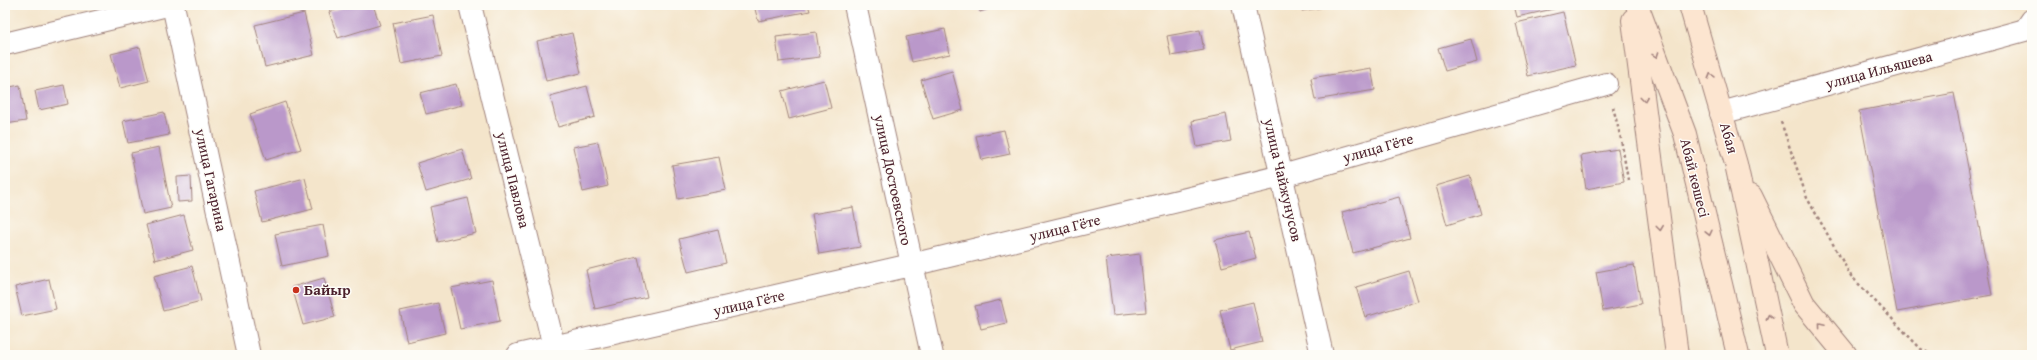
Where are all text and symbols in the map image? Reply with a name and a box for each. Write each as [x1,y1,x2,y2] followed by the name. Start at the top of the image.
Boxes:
[1822,45,1935,94] street label: улица Ильяшева
[1651,51,1659,58] one-way arrow
[1707,73,1716,80] one-way arrow
[1639,96,1648,102] one-way arrow
[869,112,918,248] street label: улица Достоевского
[1259,115,1308,243] street label: улица Чайжунусов
[1715,120,1744,156] street label: Абая
[190,126,233,234] street label: улица Гагарина
[1339,127,1416,168] street label: улица Гёте
[491,129,536,231] street label: улица Павлова
[1676,136,1715,220] street label: Абай көшесі
[1026,209,1103,247] street label: улица Гёте
[1655,225,1664,231] one-way arrow
[1704,229,1712,236] one-way arrow
[304,279,351,300] place label: Байыр
[710,284,787,321] street label: улица Гёте
[291,285,301,295] marker: Байыр
[1766,314,1774,320] one-way arrow
[1819,322,1826,330] one-way arrow

